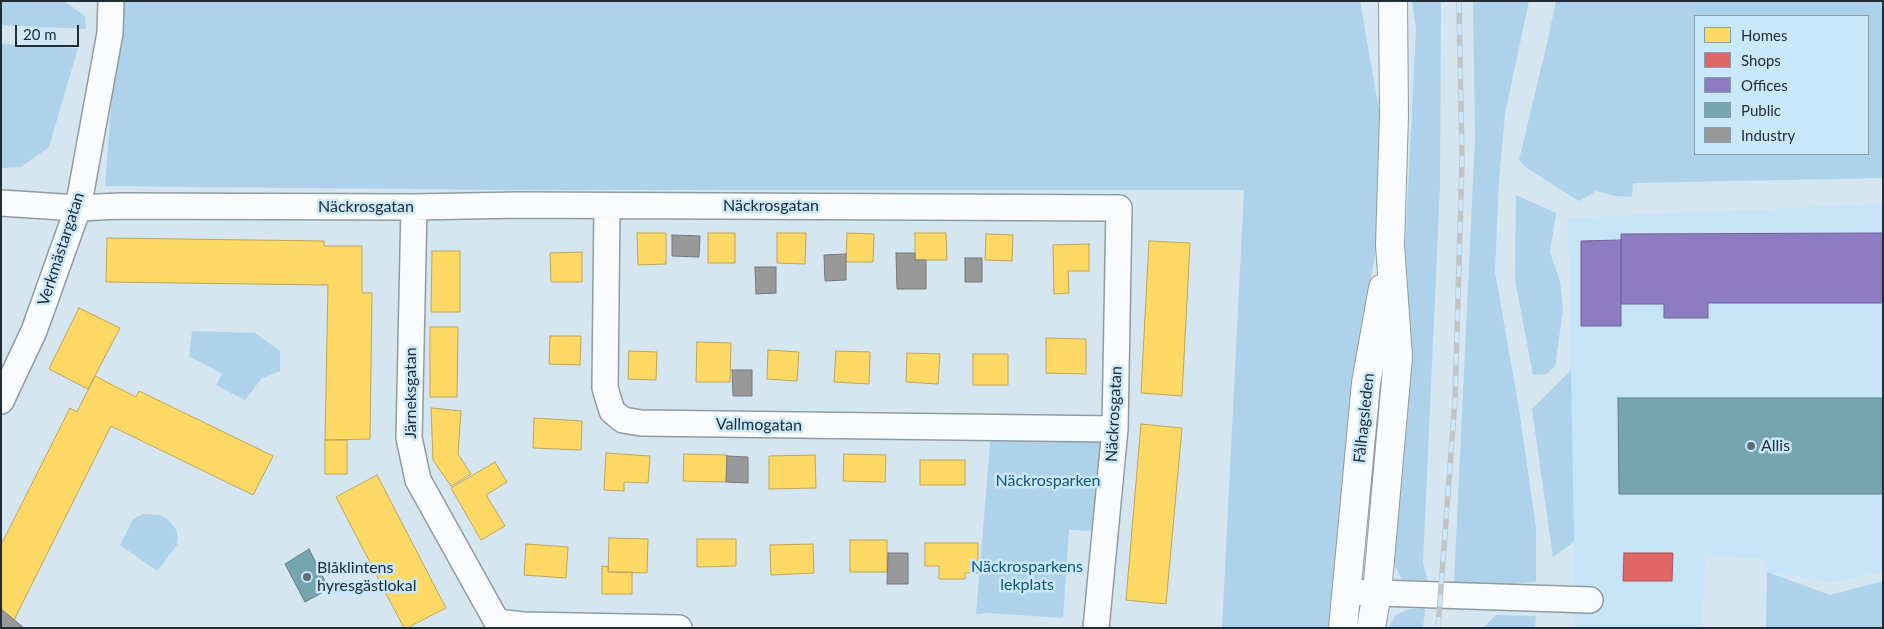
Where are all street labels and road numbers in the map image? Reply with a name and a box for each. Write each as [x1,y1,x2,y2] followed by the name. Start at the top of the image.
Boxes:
[34,190,88,308] street label: Verkmästargatan
[723,196,819,216] street label: Näckrosgatan
[318,197,414,217] street label: Näckrosgatan
[401,347,421,439] street label: Järneksgatan
[1102,366,1126,462] street label: Näckrosgatan
[1350,372,1378,464] street label: Fålhagsleden
[716,415,802,435] street label: Vallmogatan

